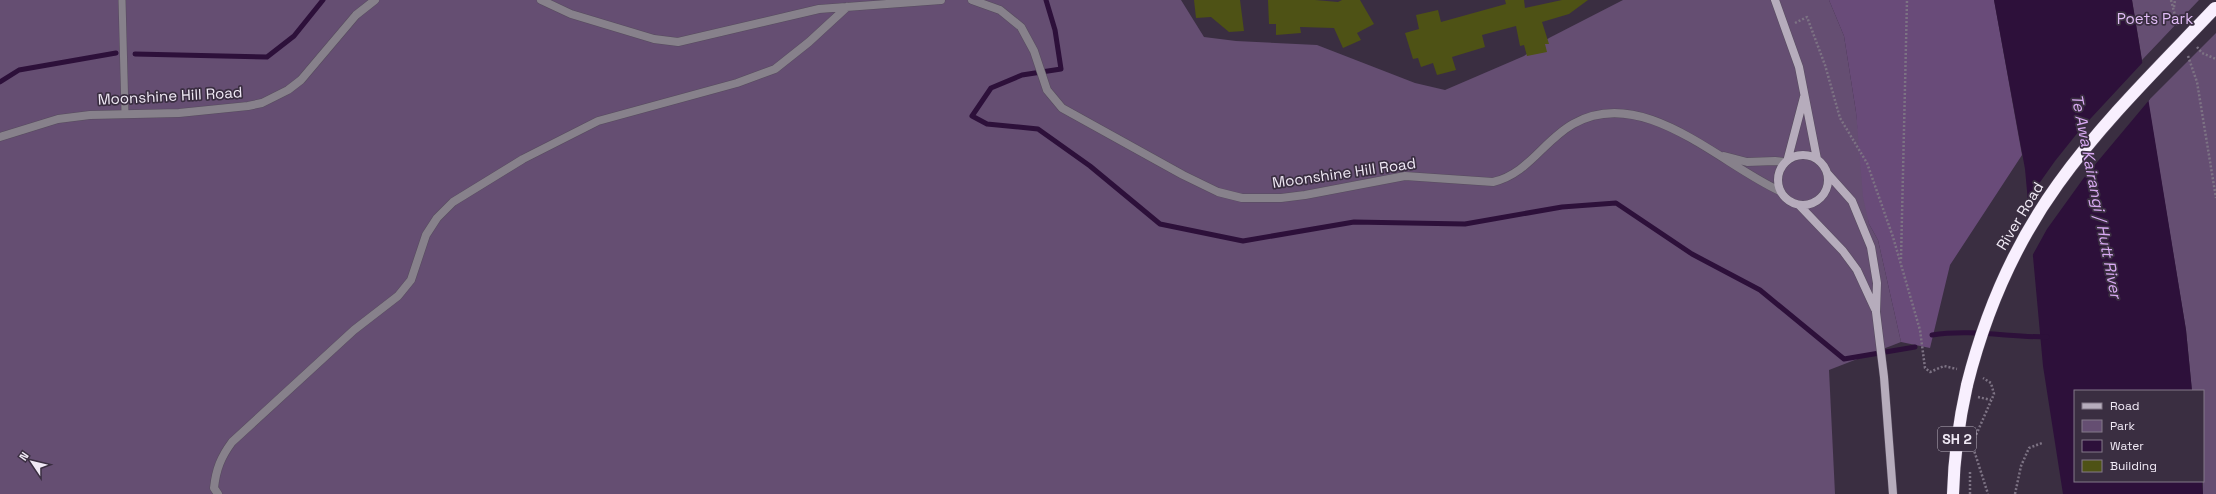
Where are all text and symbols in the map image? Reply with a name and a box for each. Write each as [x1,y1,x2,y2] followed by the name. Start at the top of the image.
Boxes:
[2117,9,2193,28] park label: Poets Park
[97,82,243,109] street label: Moonshine Hill Road
[2066,92,2127,302] water label: Te Awa Kairangi / Hutt River
[1271,153,1417,192] street label: Moonshine Hill Road
[1992,178,2047,253] street label: River Road
[2074,390,2204,482] legend
[2110,398,2139,414] text: Road
[2110,418,2135,434] text: Park
[1938,427,1976,451] road number: SH 2
[2110,438,2144,454] text: Water
[12,442,52,482] north arrow
[16,449,32,463] text: N
[2110,458,2157,474] text: Building

